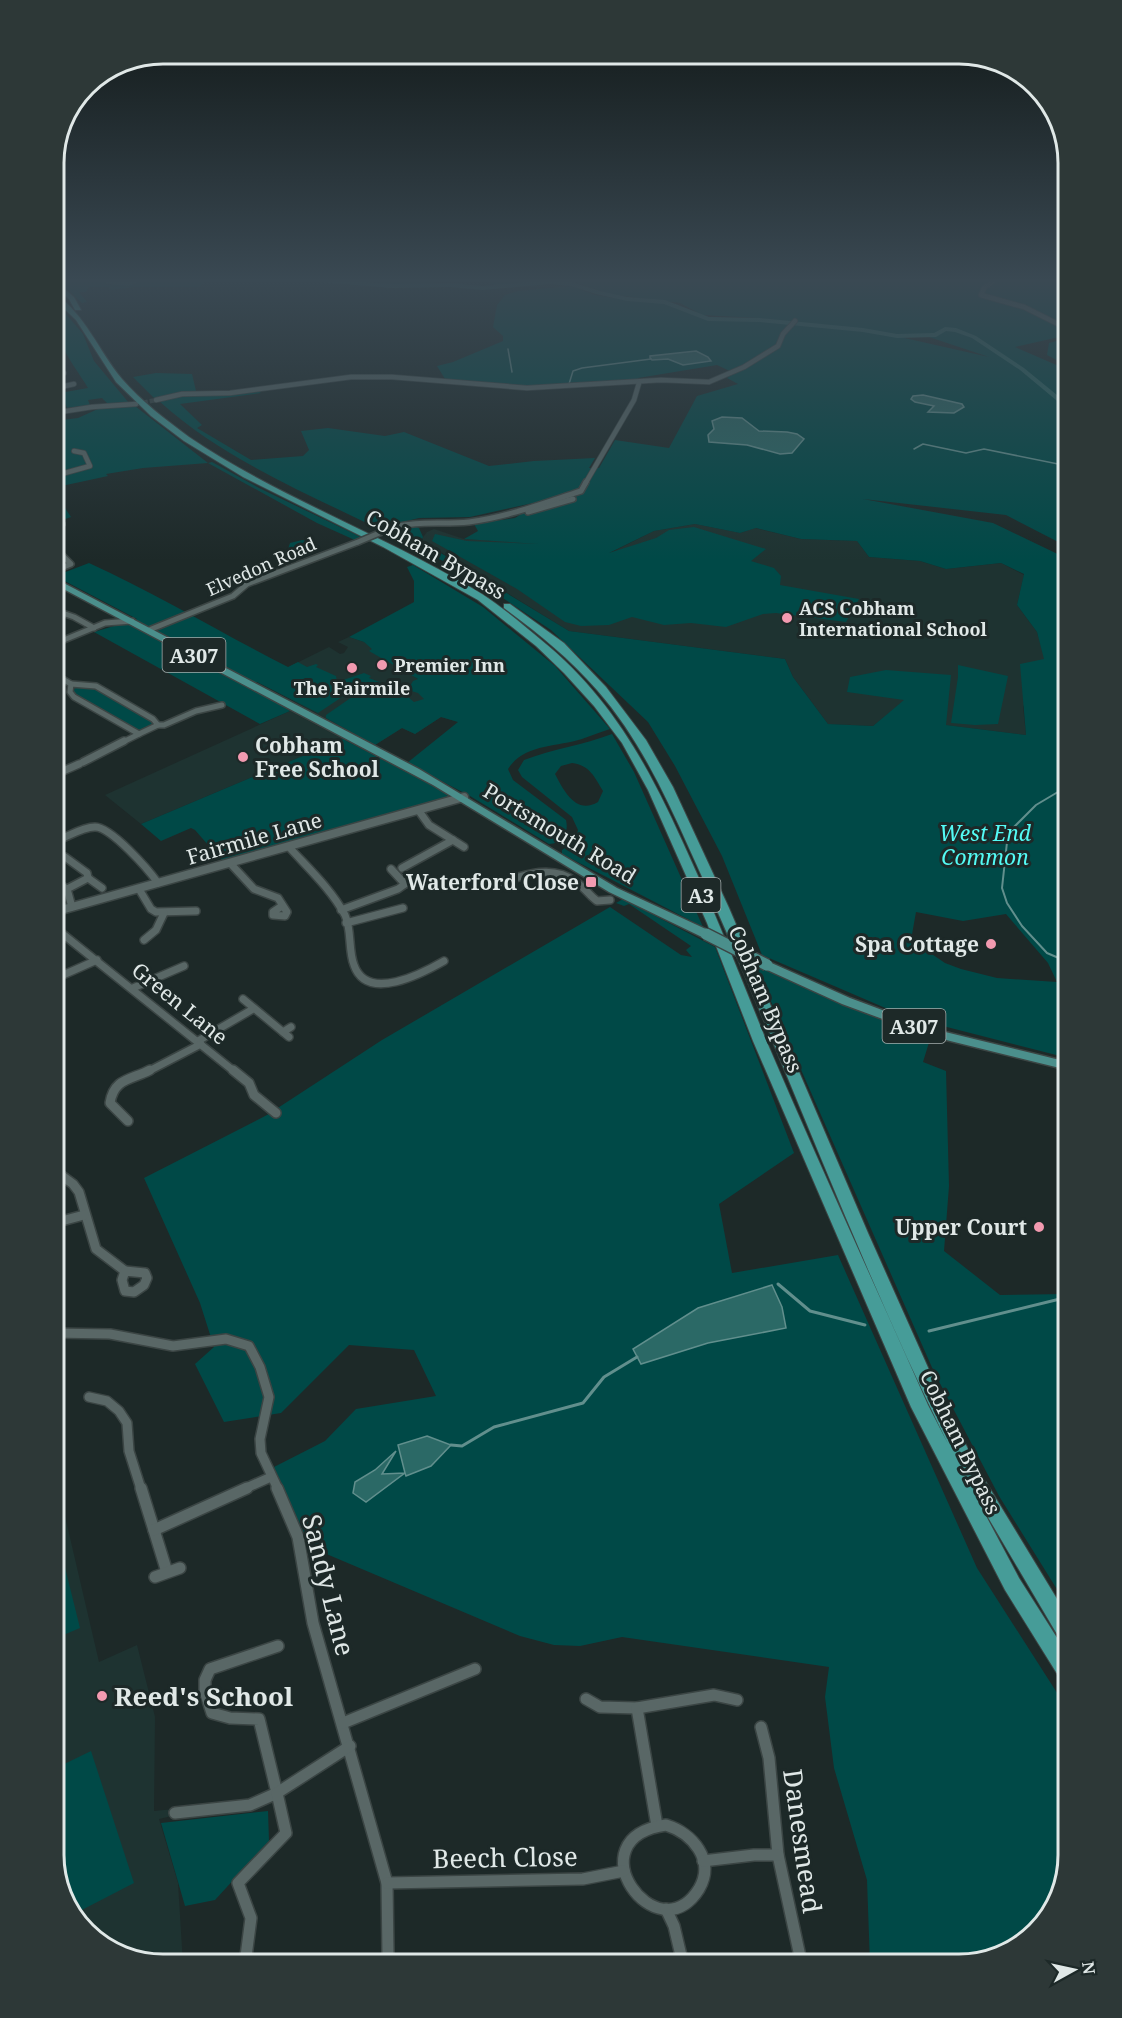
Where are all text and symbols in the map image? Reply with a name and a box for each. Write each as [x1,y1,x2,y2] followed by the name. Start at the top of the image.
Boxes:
[361,503,511,605] street label: Cobham Bypass
[202,531,320,601] street label: Elvedon Road
[799,596,988,641] place label: ACS Cobham International School
[780,611,794,625] marker: ACS Cobham International School
[162,638,226,672] road number: A307
[394,653,505,677] place label: Premier Inn
[375,658,389,672] marker: Premier Inn
[345,661,359,675] marker: The Fairmile
[294,676,410,700] place label: The Fairmile
[255,731,380,783] place label: Cobham Free School
[236,750,250,764] marker: Cobham Free School
[478,776,642,890] street label: Portsmouth Road
[183,805,325,871] street label: Fairmile Lane
[939,819,1032,871] park label: West End Common
[406,868,579,896] place label: Waterford Close
[584,875,598,889] marker: Waterford Close
[682,878,720,912] road number: A3
[722,921,810,1077] street label: Cobham Bypass
[855,930,979,958] place label: Spa Cottage
[984,937,998,951] marker: Spa Cottage
[126,956,234,1050] street label: Green Lane
[882,1009,946,1043] road number: A307
[895,1213,1027,1241] place label: Upper Court
[1032,1220,1046,1234] marker: Upper Court
[914,1365,1008,1519] street label: Cobham Bypass
[294,1511,364,1659] street label: Sandy Lane
[114,1678,293,1714] place label: Reed's School
[95,1689,109,1703] marker: Reed's School
[775,1767,831,1915] street label: Danesmead
[432,1838,578,1876] street label: Beech Close
[1044,1940,1104,2000] north arrow
[1077,1960,1101,1976] text: N

